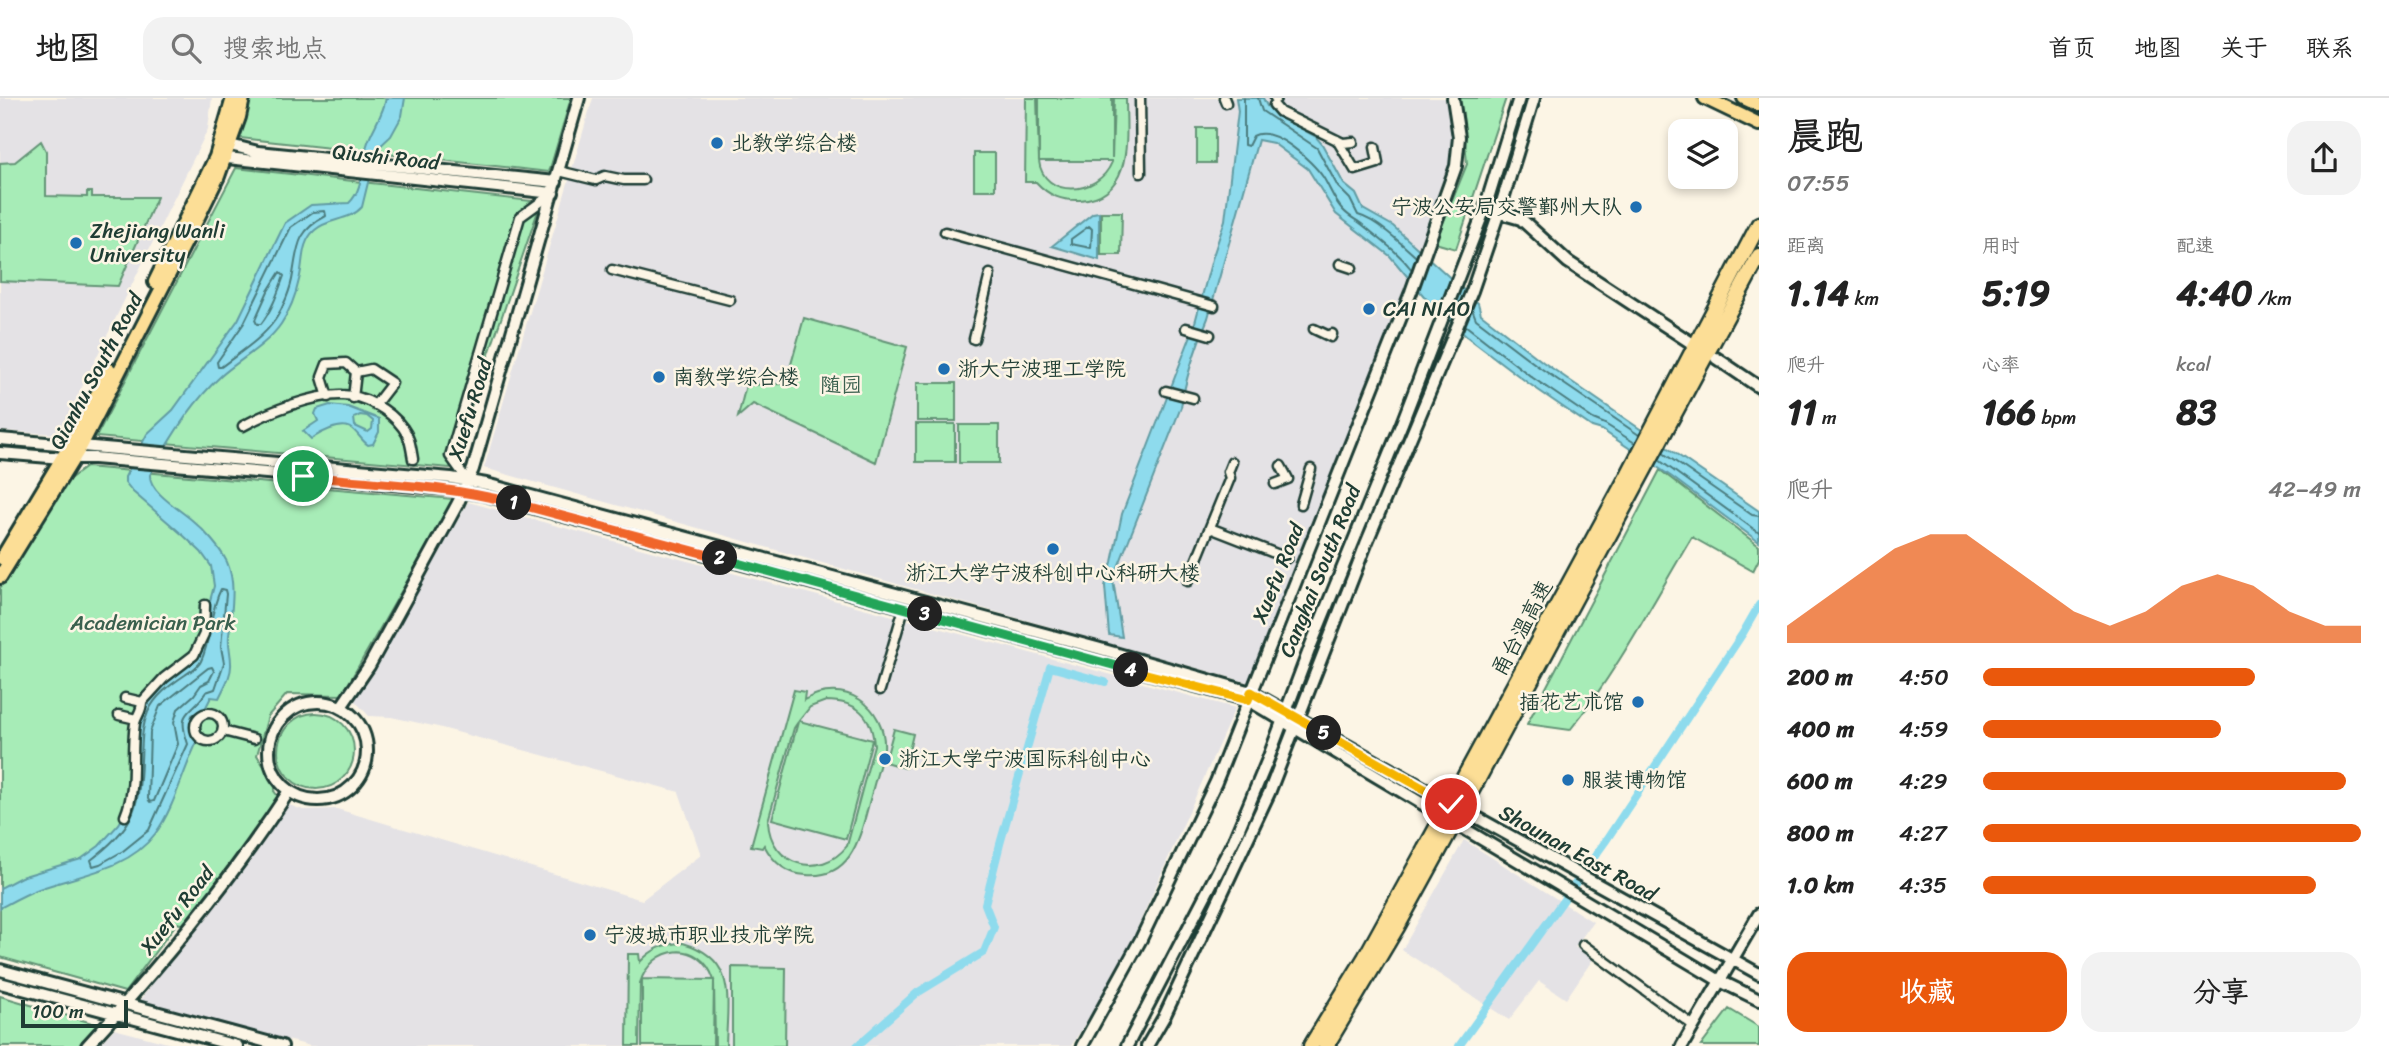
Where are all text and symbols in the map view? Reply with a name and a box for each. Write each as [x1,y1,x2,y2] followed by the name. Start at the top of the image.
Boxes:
[143,17,633,80] search box
[35,19,101,77] text: 地图
[223,25,327,71] text: 搜索地点
[2048,27,2096,69] text: 首页
[2134,27,2182,69] text: 地图
[2220,27,2268,69] text: 关于
[2306,27,2354,69] text: 联系
[167,29,205,67] icon: search
[1787,103,1863,170] text: 晨跑
[1668,119,1738,189] map controls
[1668,119,1738,189] button: layers
[2287,121,2361,195] button: share
[731,124,857,162] place label: 北教学综合楼
[331,132,443,182] street label: Qiushi Road
[709,135,725,151] marker: 北教学综合楼
[1787,163,1850,204] text: 07:55
[1391,188,1622,226] place label: 宁波公安局交警鄞州大队
[1628,199,1644,215] marker: 宁波公安局交警鄞州大队
[90,212,226,274] place label: Zhejiang Wanli University
[1787,229,1825,262] text: 距离
[1982,229,2020,262] text: 用时
[2176,229,2214,262] text: 配速
[68,235,84,251] marker: Zhejiang Wanli University
[1787,262,1849,324] text: 1.14
[1982,262,2050,324] text: 5:19
[2176,262,2253,324] text: 4:40
[1849,282,1879,315] text: km
[2253,282,2292,315] text: /km
[38,284,154,457] street label: Qianhu South Road
[1383,290,1470,328] place label: CAI NIAO
[1361,301,1377,317] marker: CAI NIAO
[1787,348,1825,381] text: 爬升
[1982,348,2020,381] text: 心率
[2176,348,2211,381] text: kcal
[958,350,1126,388] place label: 浙大宁波理工学院
[436,351,504,466] street label: Xuefu Road
[673,358,799,396] place label: 南教学综合楼
[936,361,952,377] marker: 浙大宁波理工学院
[820,366,862,404] park label: 随园
[651,369,667,385] marker: 南教学综合楼
[1787,381,1817,443] text: 11
[1982,381,2036,443] text: 166
[2176,381,2217,443] text: 83
[1817,401,1837,434] text: m
[2036,401,2076,434] text: bpm
[273,446,333,506] pin
[284,457,322,495] icon: arrive
[1787,469,1833,510] text: 爬升
[2268,469,2361,510] text: 42–49 m
[1268,477,1373,663] street label: Canghai South Road
[496,486,532,520] pin: 1
[509,486,518,519] text: 1
[1240,515,1316,630] street label: Xuefu Road
[702,540,738,575] pin: 2
[714,541,725,574] text: 2
[1045,541,1061,557] marker: 浙江大学宁波科创中心科研大楼
[906,554,1200,592] place label: 浙江大学宁波科创中心科研大楼
[1481,573,1563,683] street label: 甬台温高速
[908,596,942,632] pin: 3
[919,597,930,630] text: 3
[69,604,236,642] park label: Academician Park
[1114,652,1148,688] pin: 4
[1125,653,1136,686] text: 4
[1787,657,1853,698] text: 200 m
[1899,657,1949,698] text: 4:50
[1519,683,1624,721] place label: 插花艺术馆
[1630,694,1646,710] marker: 插花艺术馆
[1787,709,1854,750] text: 400 m
[1899,709,1949,750] text: 4:59
[1306,716,1342,750] pin: 5
[1318,716,1329,749] text: 5
[899,740,1151,778] place label: 浙江大学宁波国际科创中心
[877,751,893,767] marker: 浙江大学宁波国际科创中心
[1582,761,1687,799] place label: 服装博物馆
[1787,761,1853,802] text: 600 m
[1899,761,1948,802] text: 4:29
[1560,772,1576,788] marker: 服装博物馆
[1421,774,1481,834] pin
[1432,785,1470,823] icon: check
[1492,794,1666,913] street label: Shounan East Road
[1787,813,1854,854] text: 800 m
[1899,813,1947,854] text: 4:27
[129,855,226,964] street label: Xuefu Road
[1787,865,1854,906] text: 1.0 km
[1899,865,1947,906] text: 4:35
[604,916,814,954] place label: 宁波城市职业技术学院
[582,927,598,943] marker: 宁波城市职业技术学院
[1787,952,2067,1032] button: 收藏
[2081,952,2361,1032] button: 分享
[32,995,84,1028] text: 100 m
[21,997,128,1029] scale bar

